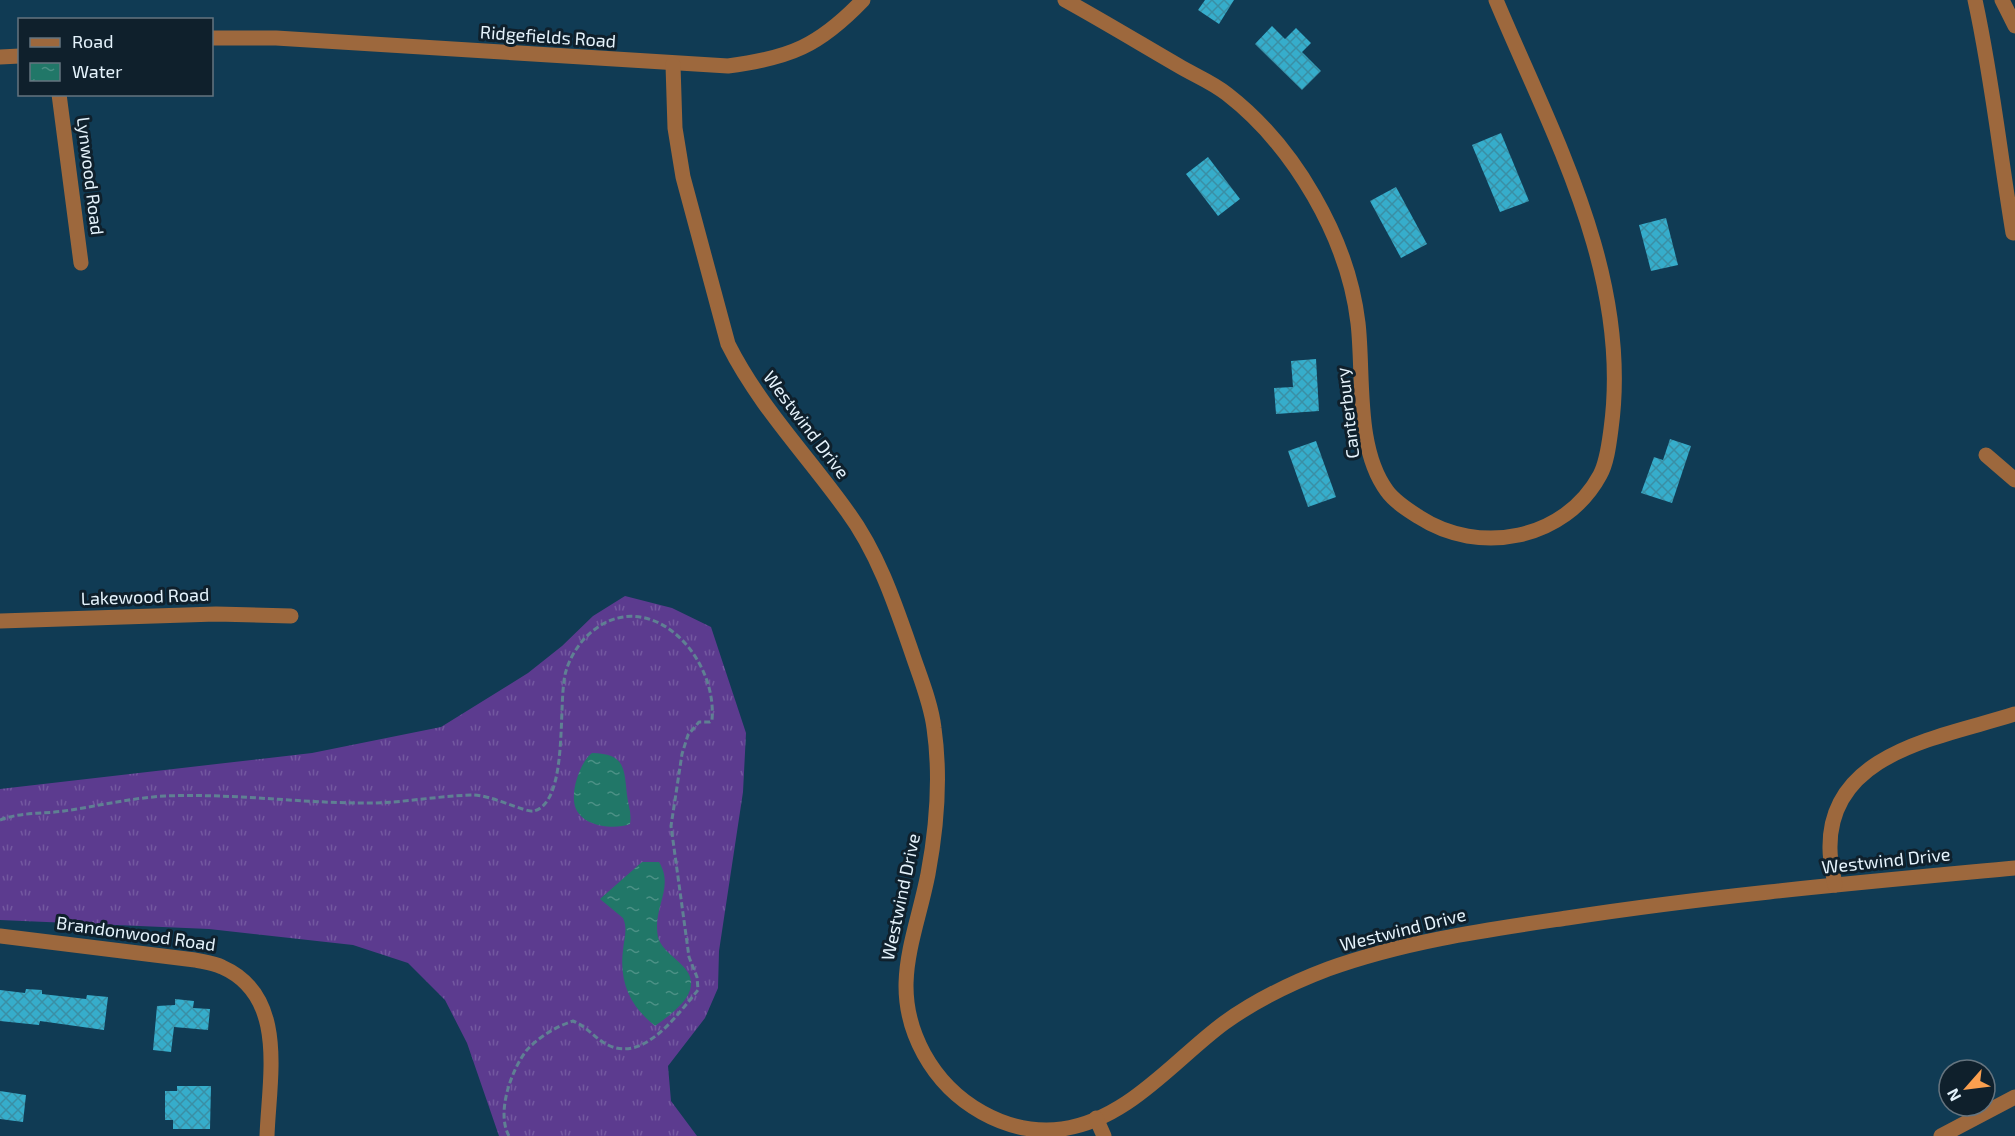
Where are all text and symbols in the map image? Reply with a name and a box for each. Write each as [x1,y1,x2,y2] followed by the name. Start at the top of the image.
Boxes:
[18,18,213,96] legend
[479,20,617,52] street label: Ridgefields Road
[72,30,113,52] text: Road
[72,60,122,82] text: Water
[73,115,109,236] street label: Lynwood Road
[759,366,854,483] street label: Westwind Drive
[1330,366,1364,460] street label: Canterbury
[80,583,210,609] street label: Lakewood Road
[876,831,924,962] street label: Westwind Drive
[1820,842,1951,878] street label: Westwind Drive
[1337,903,1468,955] street label: Westwind Drive
[55,911,217,955] street label: Brandonwood Road
[1937,1058,1997,1118] north arrow
[1942,1086,1964,1105] text: N

